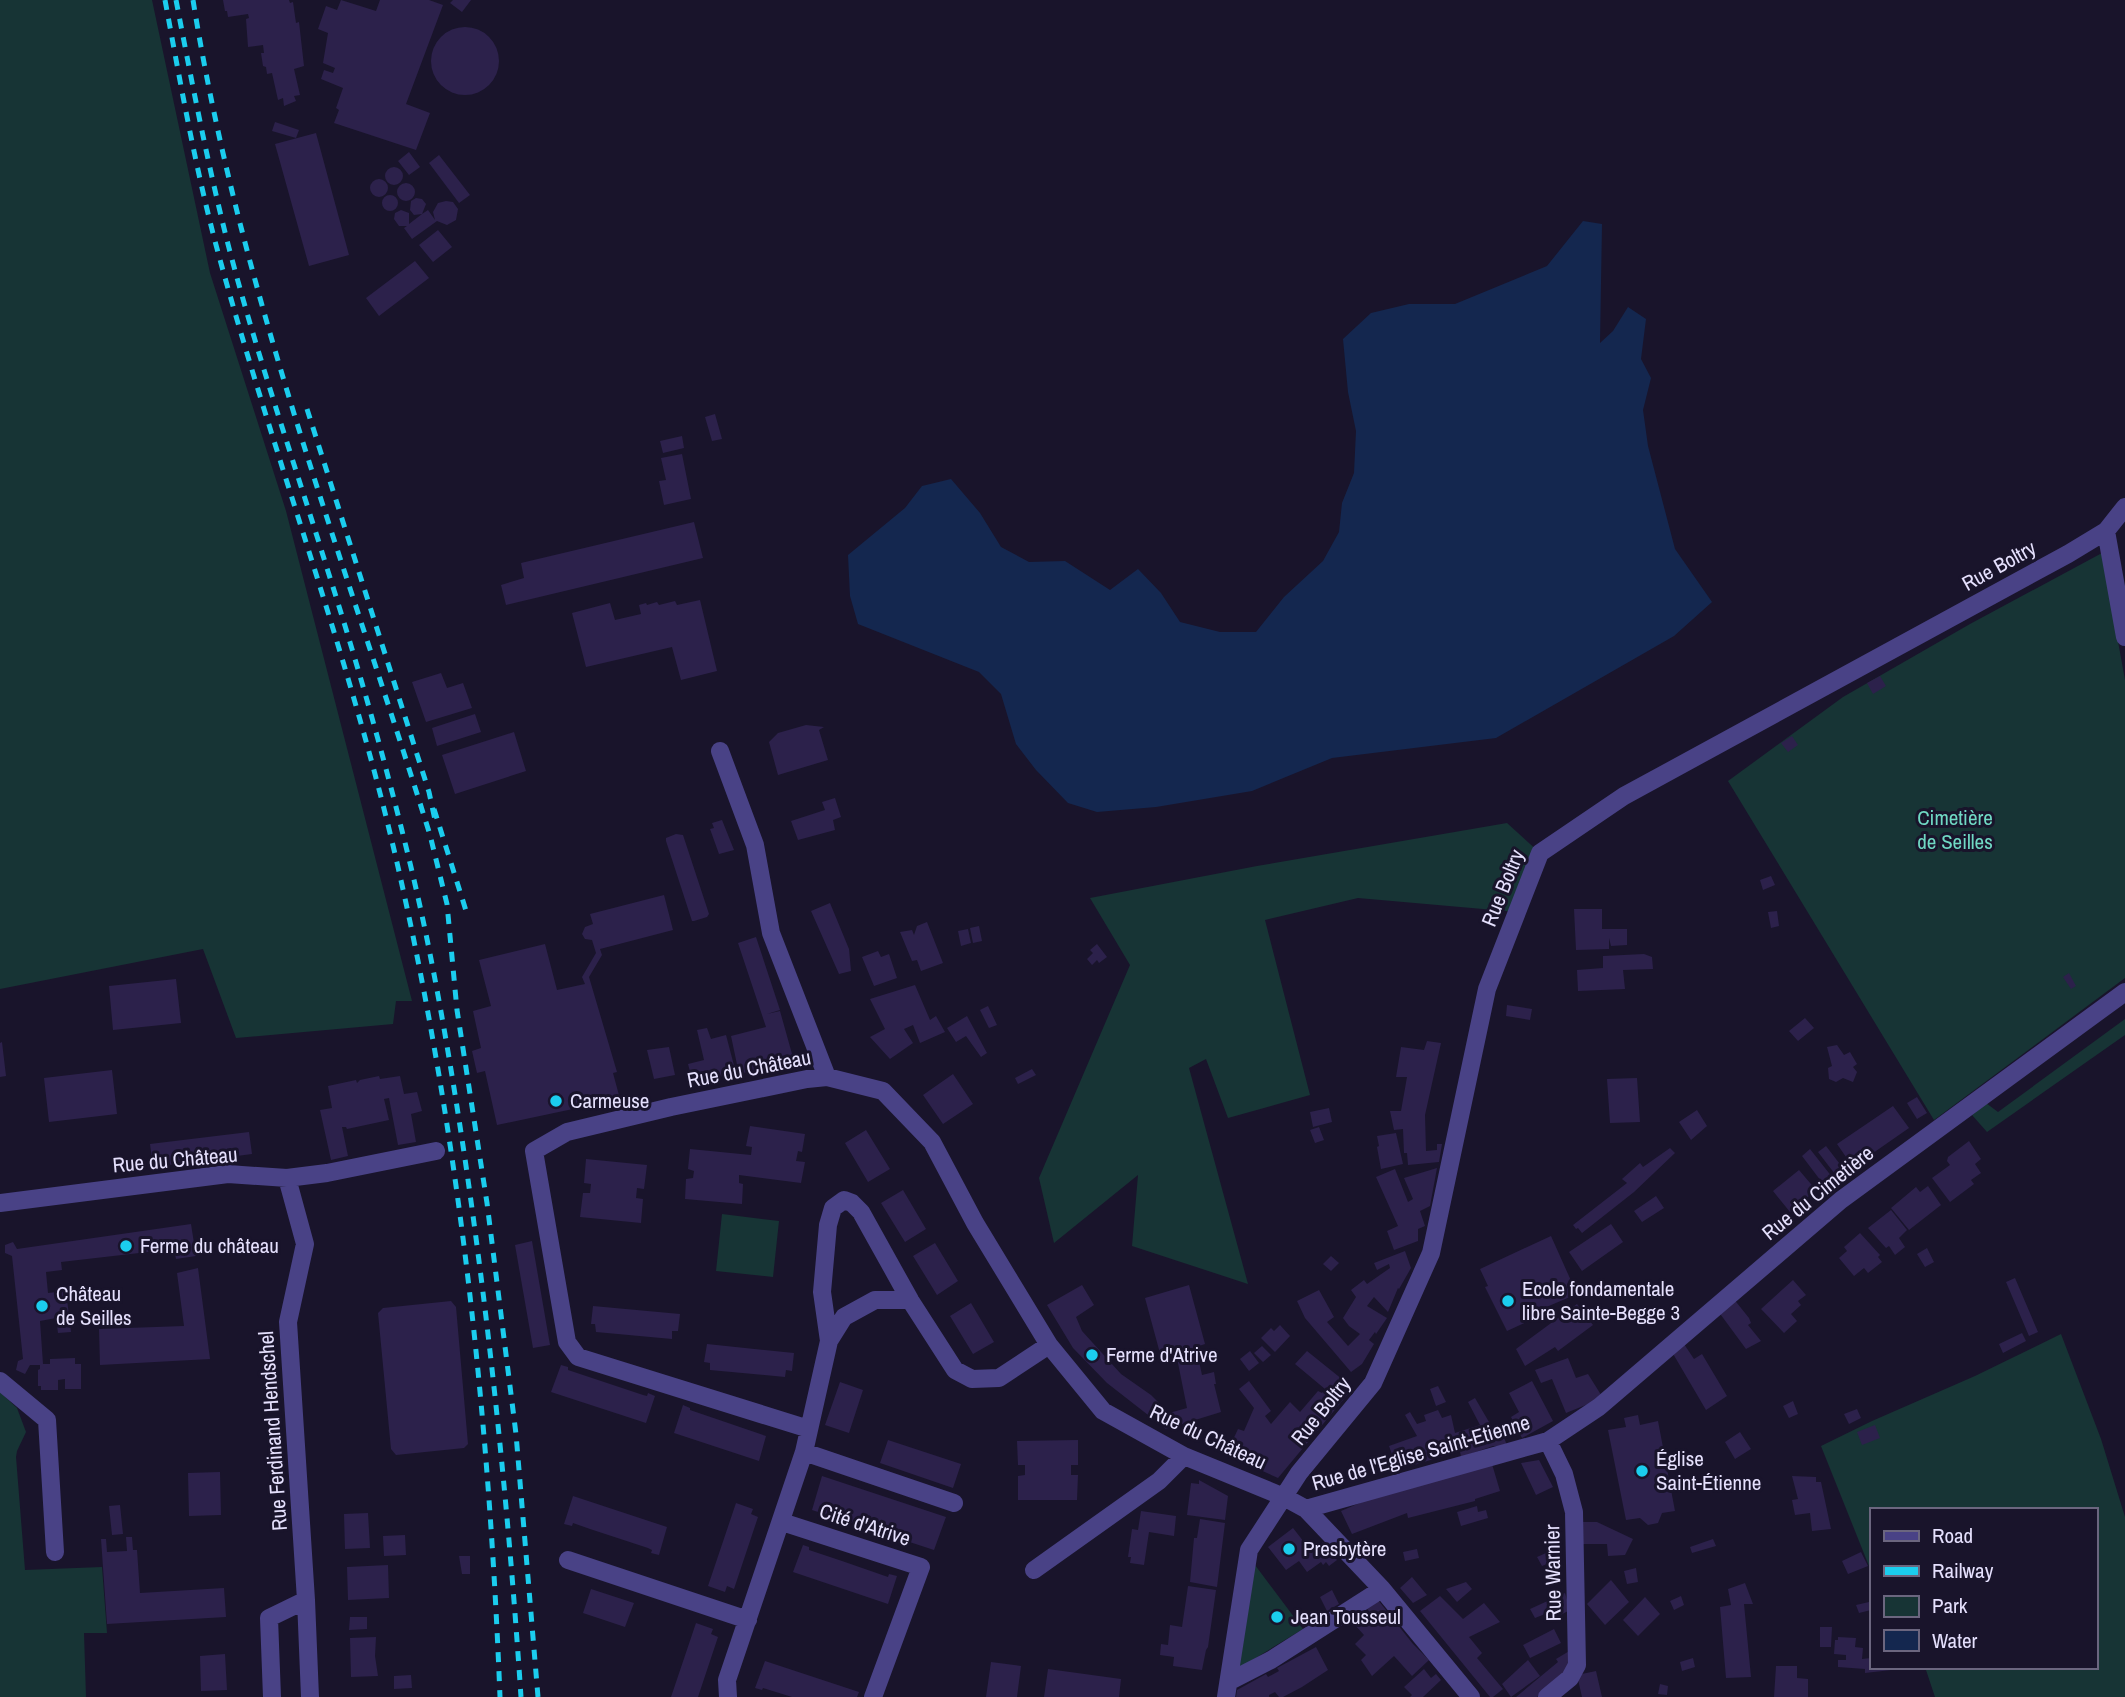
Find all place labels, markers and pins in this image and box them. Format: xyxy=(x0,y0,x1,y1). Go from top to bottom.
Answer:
place label: Carmeuse xyxy=(570,1086,649,1115)
marker: Carmeuse xyxy=(548,1093,564,1109)
place label: Ferme du château xyxy=(140,1231,279,1260)
marker: Ferme du château xyxy=(118,1238,134,1254)
place label: Ecole fondamentale libre Sainte-Begge 3 xyxy=(1522,1274,1680,1327)
place label: Château de Seilles xyxy=(56,1279,132,1332)
marker: Ecole fondamentale libre Sainte-Begge 3 xyxy=(1500,1293,1516,1309)
marker: Château de Seilles xyxy=(34,1298,50,1314)
place label: Ferme d'Atrive xyxy=(1106,1340,1218,1369)
marker: Ferme d'Atrive xyxy=(1084,1347,1100,1363)
place label: Église Saint-Étienne xyxy=(1656,1444,1761,1497)
marker: Église Saint-Étienne xyxy=(1634,1463,1650,1479)
place label: Presbytère xyxy=(1303,1534,1386,1563)
marker: Presbytère xyxy=(1281,1541,1297,1557)
place label: Jean Tousseul xyxy=(1291,1602,1401,1631)
marker: Jean Tousseul xyxy=(1269,1609,1285,1625)

